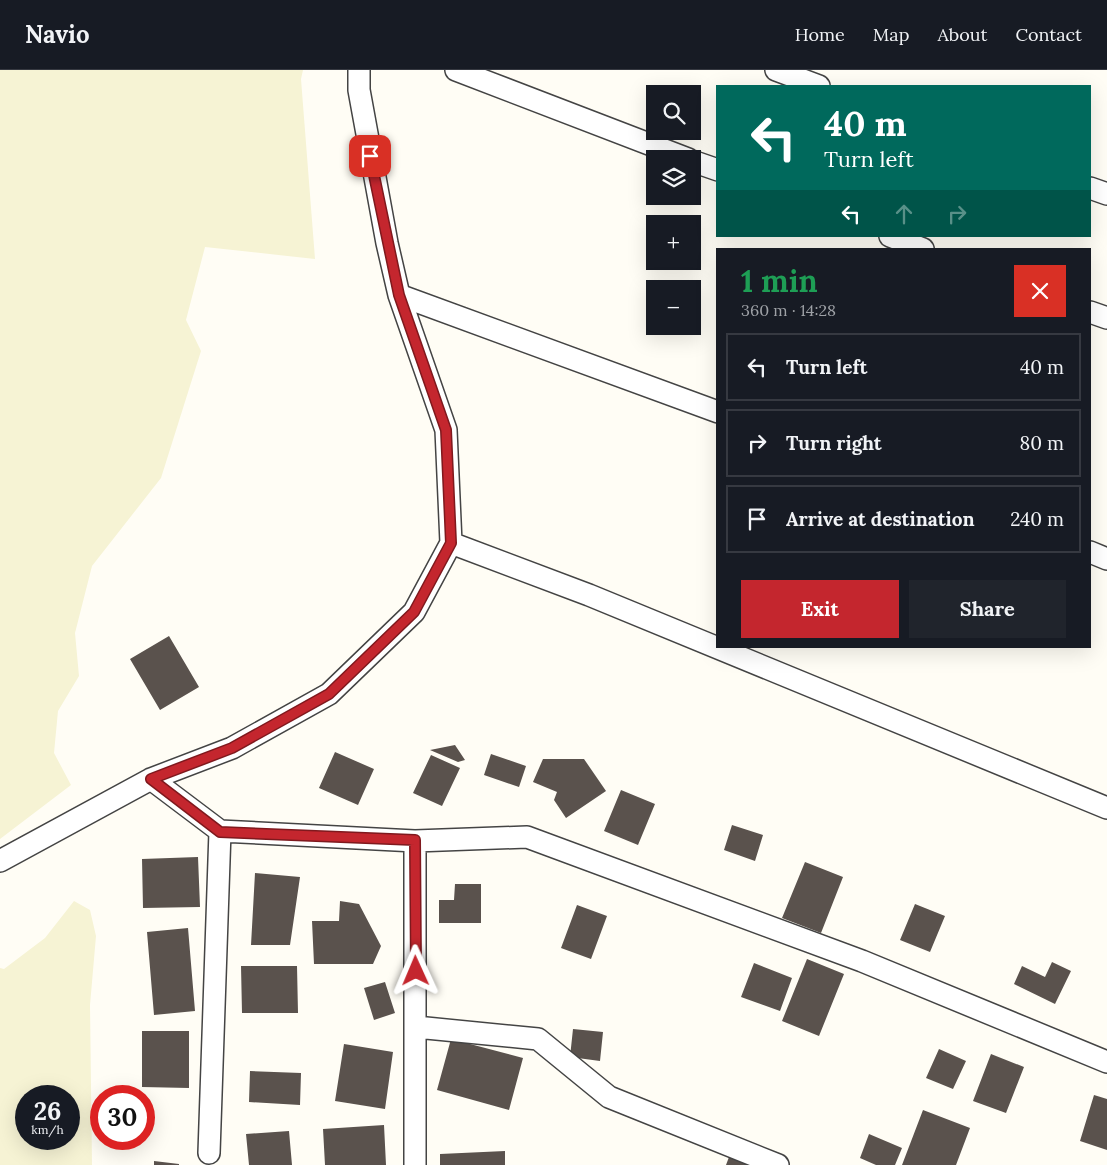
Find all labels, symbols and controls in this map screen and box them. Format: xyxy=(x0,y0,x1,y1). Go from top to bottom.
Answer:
text: Navio xyxy=(25,19,90,50)
text: Home xyxy=(795,23,845,46)
text: Map xyxy=(873,23,909,46)
text: About xyxy=(937,23,987,46)
text: Contact xyxy=(1015,23,1082,46)
map controls xyxy=(646,85,701,335)
button: search xyxy=(646,85,701,140)
text: 40 m xyxy=(824,101,907,146)
icon: left xyxy=(741,105,806,170)
pin xyxy=(349,135,391,177)
icon: arrive xyxy=(356,142,384,170)
text: Turn left xyxy=(824,145,914,173)
button: layers xyxy=(646,150,701,205)
icon: left xyxy=(837,200,865,228)
icon: ahead xyxy=(890,200,918,228)
icon: right xyxy=(943,200,971,228)
button: + xyxy=(646,215,701,270)
text: 1 min xyxy=(741,262,818,300)
button: close xyxy=(1014,265,1066,317)
button: − xyxy=(646,280,701,335)
text: 360 m · 14:28 xyxy=(741,300,836,320)
icon: left xyxy=(743,353,771,381)
text: Turn left xyxy=(786,355,867,379)
text: 40 m xyxy=(1020,355,1064,379)
icon: right xyxy=(743,429,771,457)
text: Turn right xyxy=(786,431,882,455)
text: 80 m xyxy=(1020,431,1064,455)
icon: arrive xyxy=(743,505,771,533)
text: Arrive at destination xyxy=(786,507,975,531)
text: 240 m xyxy=(1010,507,1064,531)
button: Exit xyxy=(741,580,899,638)
button: Share xyxy=(909,580,1066,638)
position arrow xyxy=(389,944,441,996)
speed limit sign: 30 xyxy=(90,1085,155,1150)
text: 26 xyxy=(34,1095,61,1127)
text: km/h xyxy=(31,1122,64,1137)

